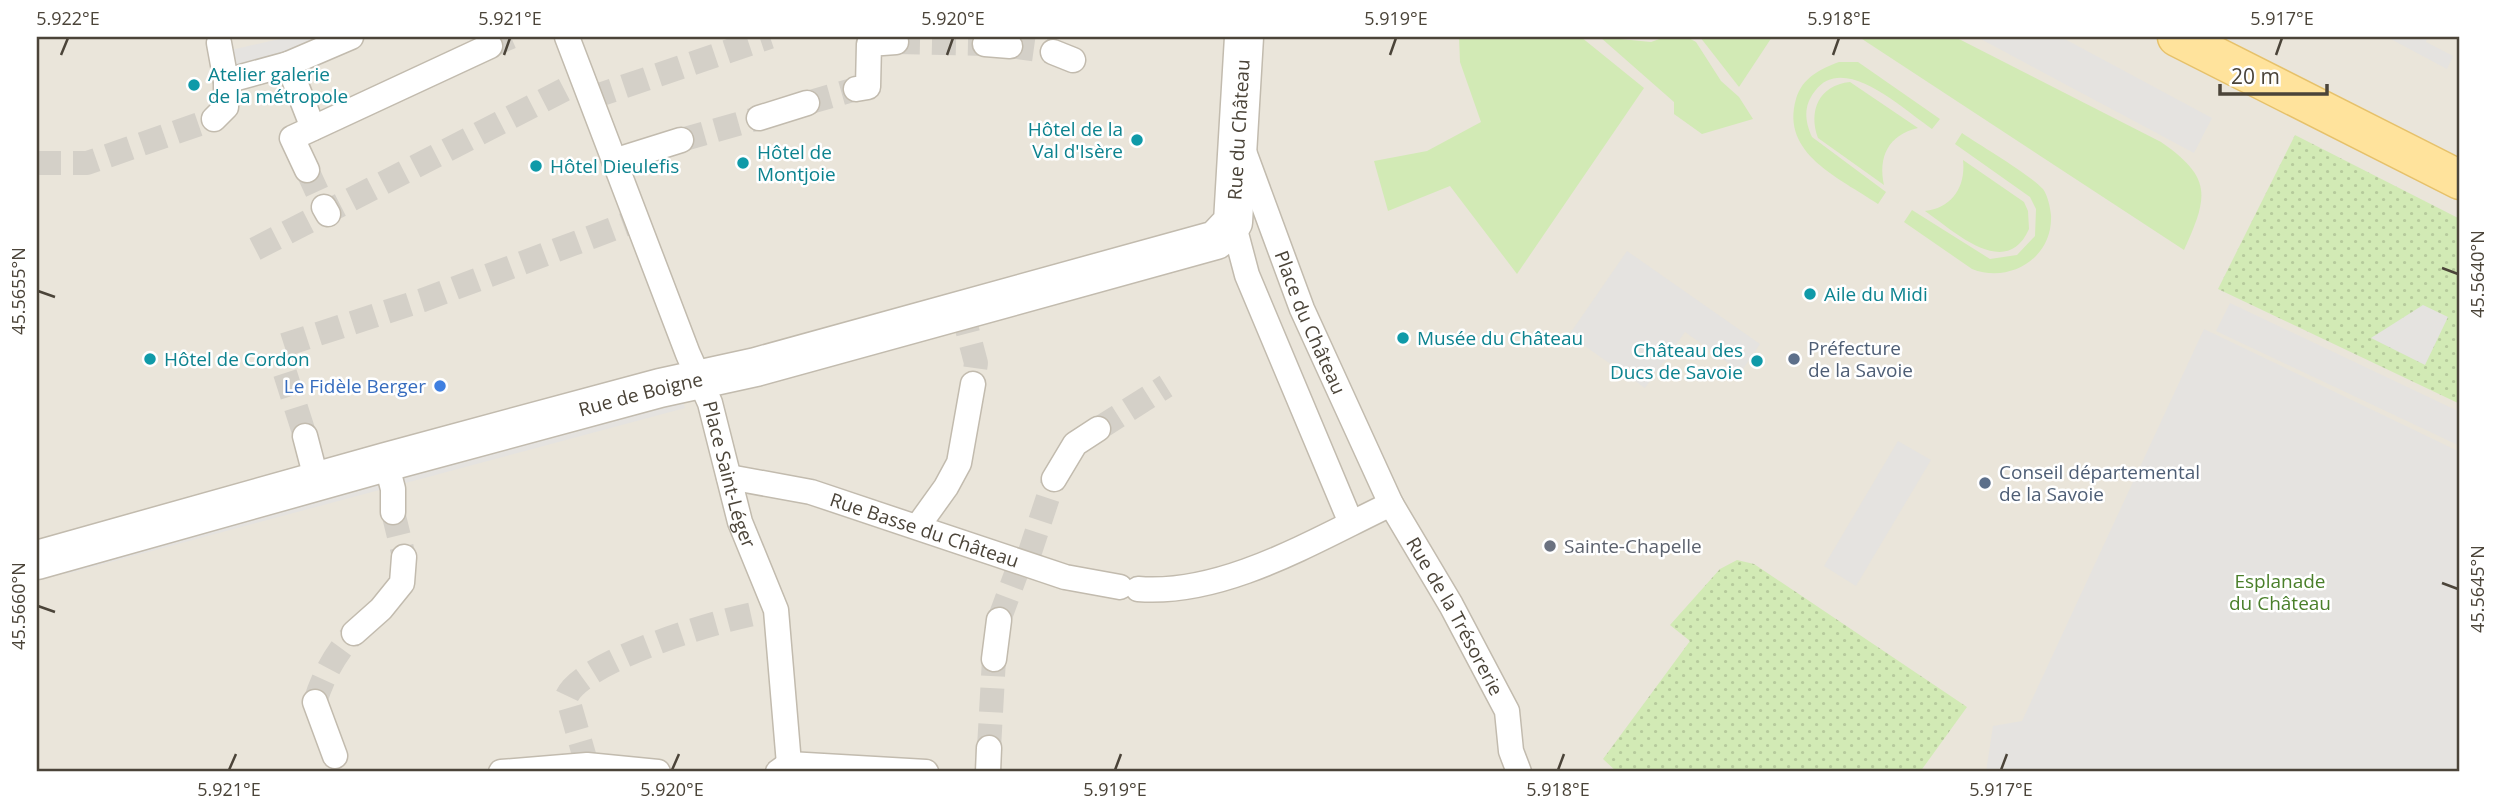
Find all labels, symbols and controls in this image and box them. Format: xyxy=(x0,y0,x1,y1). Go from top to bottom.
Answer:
text: 5.922°E xyxy=(36,6,100,30)
text: 5.921°E xyxy=(478,6,542,30)
text: 5.920°E xyxy=(921,6,985,30)
text: 5.919°E xyxy=(1364,6,1428,30)
text: 5.918°E xyxy=(1807,6,1871,30)
text: 5.917°E xyxy=(2250,6,2314,30)
scale bar xyxy=(2220,52,2327,96)
street label: Rue du Château xyxy=(1221,59,1256,201)
place label: Atelier galerie de la métropole xyxy=(208,61,348,109)
text: 20 m xyxy=(2231,62,2280,90)
marker: Atelier galerie de la métropole xyxy=(186,77,202,93)
place label: Hôtel de la Val d'Isère xyxy=(1028,116,1123,164)
marker: Hôtel de la Val d'Isère xyxy=(1129,132,1145,148)
place label: Hôtel de Montjoie xyxy=(757,139,836,187)
place label: Hôtel Dieulefis xyxy=(550,153,679,179)
marker: Hôtel de Montjoie xyxy=(735,155,751,171)
marker: Hôtel Dieulefis xyxy=(528,158,544,174)
text: 45.5640°N xyxy=(2465,230,2489,318)
text: 45.5655°N xyxy=(6,247,30,335)
street label: Place du Château xyxy=(1269,247,1352,398)
place label: Aile du Midi xyxy=(1824,281,1928,307)
marker: Aile du Midi xyxy=(1802,286,1818,302)
place label: Musée du Château xyxy=(1417,325,1583,351)
marker: Musée du Château xyxy=(1395,330,1411,346)
place label: Préfecture de la Savoie xyxy=(1808,335,1913,383)
place label: Château des Ducs de Savoie xyxy=(1610,337,1743,385)
place label: Hôtel de Cordon xyxy=(164,346,310,372)
marker: Hôtel de Cordon xyxy=(142,351,158,367)
marker: Préfecture de la Savoie xyxy=(1786,351,1802,367)
marker: Château des Ducs de Savoie xyxy=(1749,353,1765,369)
street label: Rue de Boigne xyxy=(575,366,705,422)
place label: Le Fidèle Berger xyxy=(284,373,426,399)
marker: Le Fidèle Berger xyxy=(432,378,448,394)
street label: Place Saint-Léger xyxy=(697,398,762,552)
place label: Conseil départemental de la Savoie xyxy=(1999,459,2200,507)
marker: Conseil départemental de la Savoie xyxy=(1977,475,1993,491)
street label: Rue Basse du Château xyxy=(827,486,1022,574)
street label: Rue de la Trésorerie xyxy=(1400,532,1509,700)
place label: Sainte-Chapelle xyxy=(1564,533,1702,559)
marker: Sainte-Chapelle xyxy=(1542,538,1558,554)
text: 45.5645°N xyxy=(2465,545,2489,633)
text: 45.5660°N xyxy=(6,562,30,650)
park label: Esplanade du Château xyxy=(2229,568,2331,616)
text: 5.921°E xyxy=(197,777,261,801)
text: 5.920°E xyxy=(640,777,704,801)
text: 5.919°E xyxy=(1083,777,1147,801)
text: 5.918°E xyxy=(1526,777,1590,801)
text: 5.917°E xyxy=(1969,777,2033,801)

